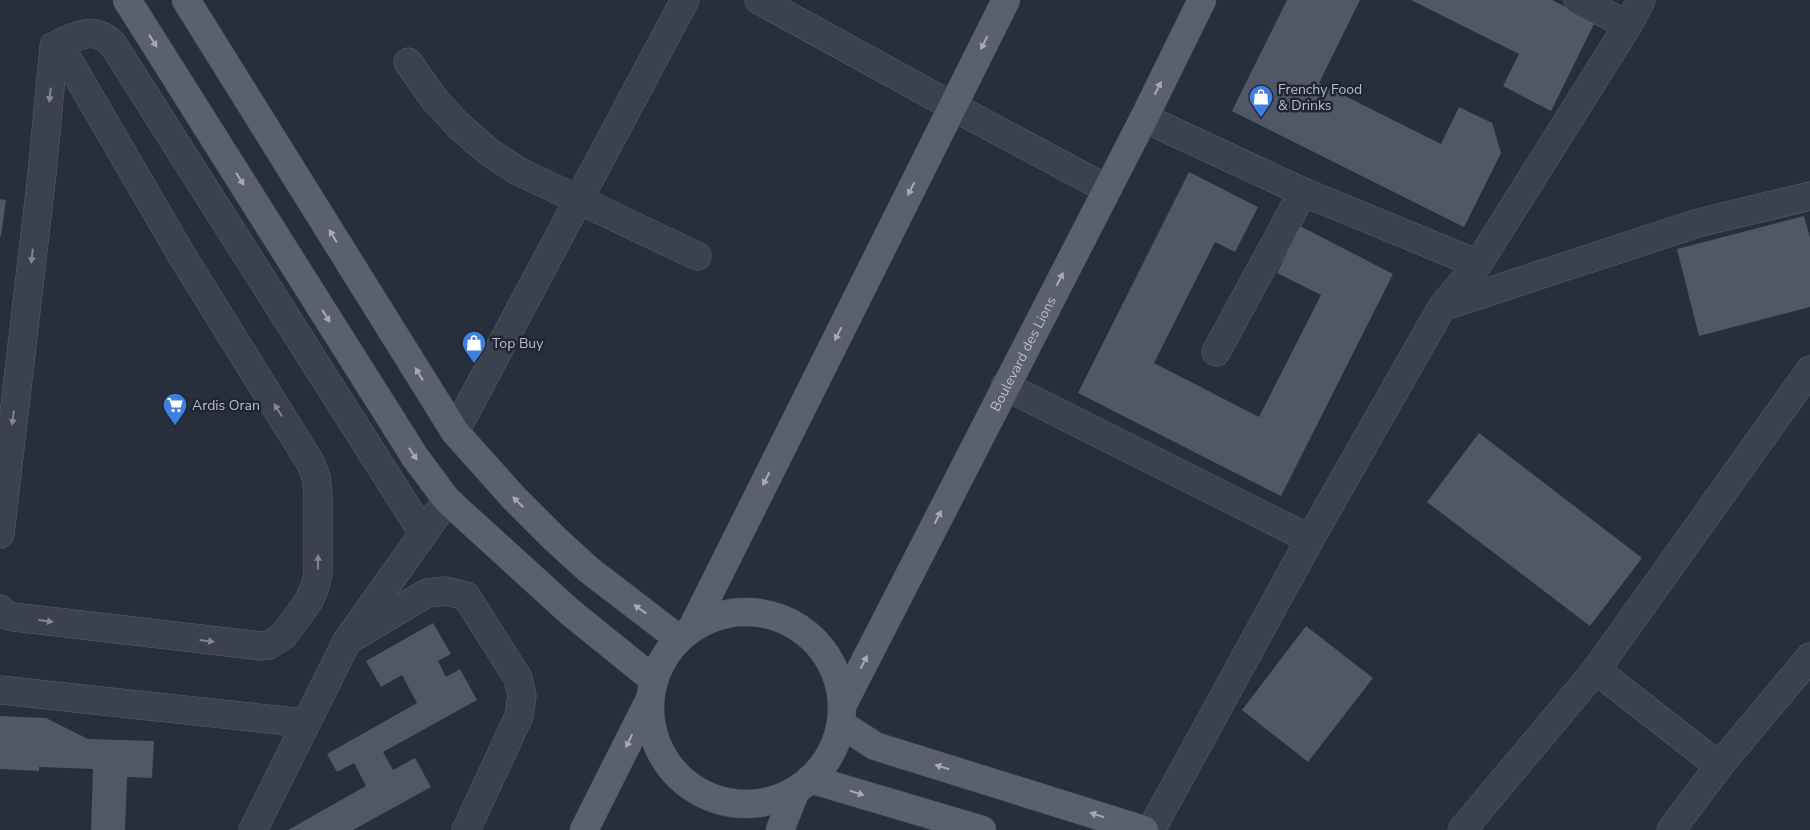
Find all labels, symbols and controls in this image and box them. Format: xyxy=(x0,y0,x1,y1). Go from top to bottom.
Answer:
one-way arrow xyxy=(148,35,158,48)
one-way arrow xyxy=(980,36,988,51)
place label: Frenchy Food & Drinks xyxy=(1278,80,1362,115)
one-way arrow xyxy=(1154,81,1162,95)
shop icon: Frenchy Food & Drinks xyxy=(1248,84,1274,118)
one-way arrow xyxy=(45,87,53,103)
one-way arrow xyxy=(235,172,244,185)
one-way arrow xyxy=(907,181,915,196)
one-way arrow xyxy=(328,230,337,243)
one-way arrow xyxy=(28,249,36,265)
one-way arrow xyxy=(1056,272,1064,287)
street label: Boulevard des Lions xyxy=(986,293,1061,415)
one-way arrow xyxy=(322,310,331,323)
one-way arrow xyxy=(834,327,842,341)
shop icon: Top Buy xyxy=(461,330,487,364)
place label: Top Buy xyxy=(492,334,544,353)
one-way arrow xyxy=(414,368,423,381)
supermarket icon: Ardis Oran xyxy=(162,392,188,426)
place label: Ardis Oran xyxy=(192,396,260,415)
one-way arrow xyxy=(273,404,282,417)
one-way arrow xyxy=(9,410,17,426)
one-way arrow xyxy=(408,447,418,460)
one-way arrow xyxy=(762,472,770,487)
one-way arrow xyxy=(512,496,524,508)
one-way arrow xyxy=(934,510,942,525)
one-way arrow xyxy=(314,554,322,570)
one-way arrow xyxy=(633,604,647,614)
one-way arrow xyxy=(38,617,54,625)
one-way arrow xyxy=(200,637,216,645)
one-way arrow xyxy=(860,655,868,669)
one-way arrow xyxy=(625,734,633,748)
one-way arrow xyxy=(935,762,950,770)
one-way arrow xyxy=(850,789,865,797)
one-way arrow xyxy=(1090,811,1105,819)

